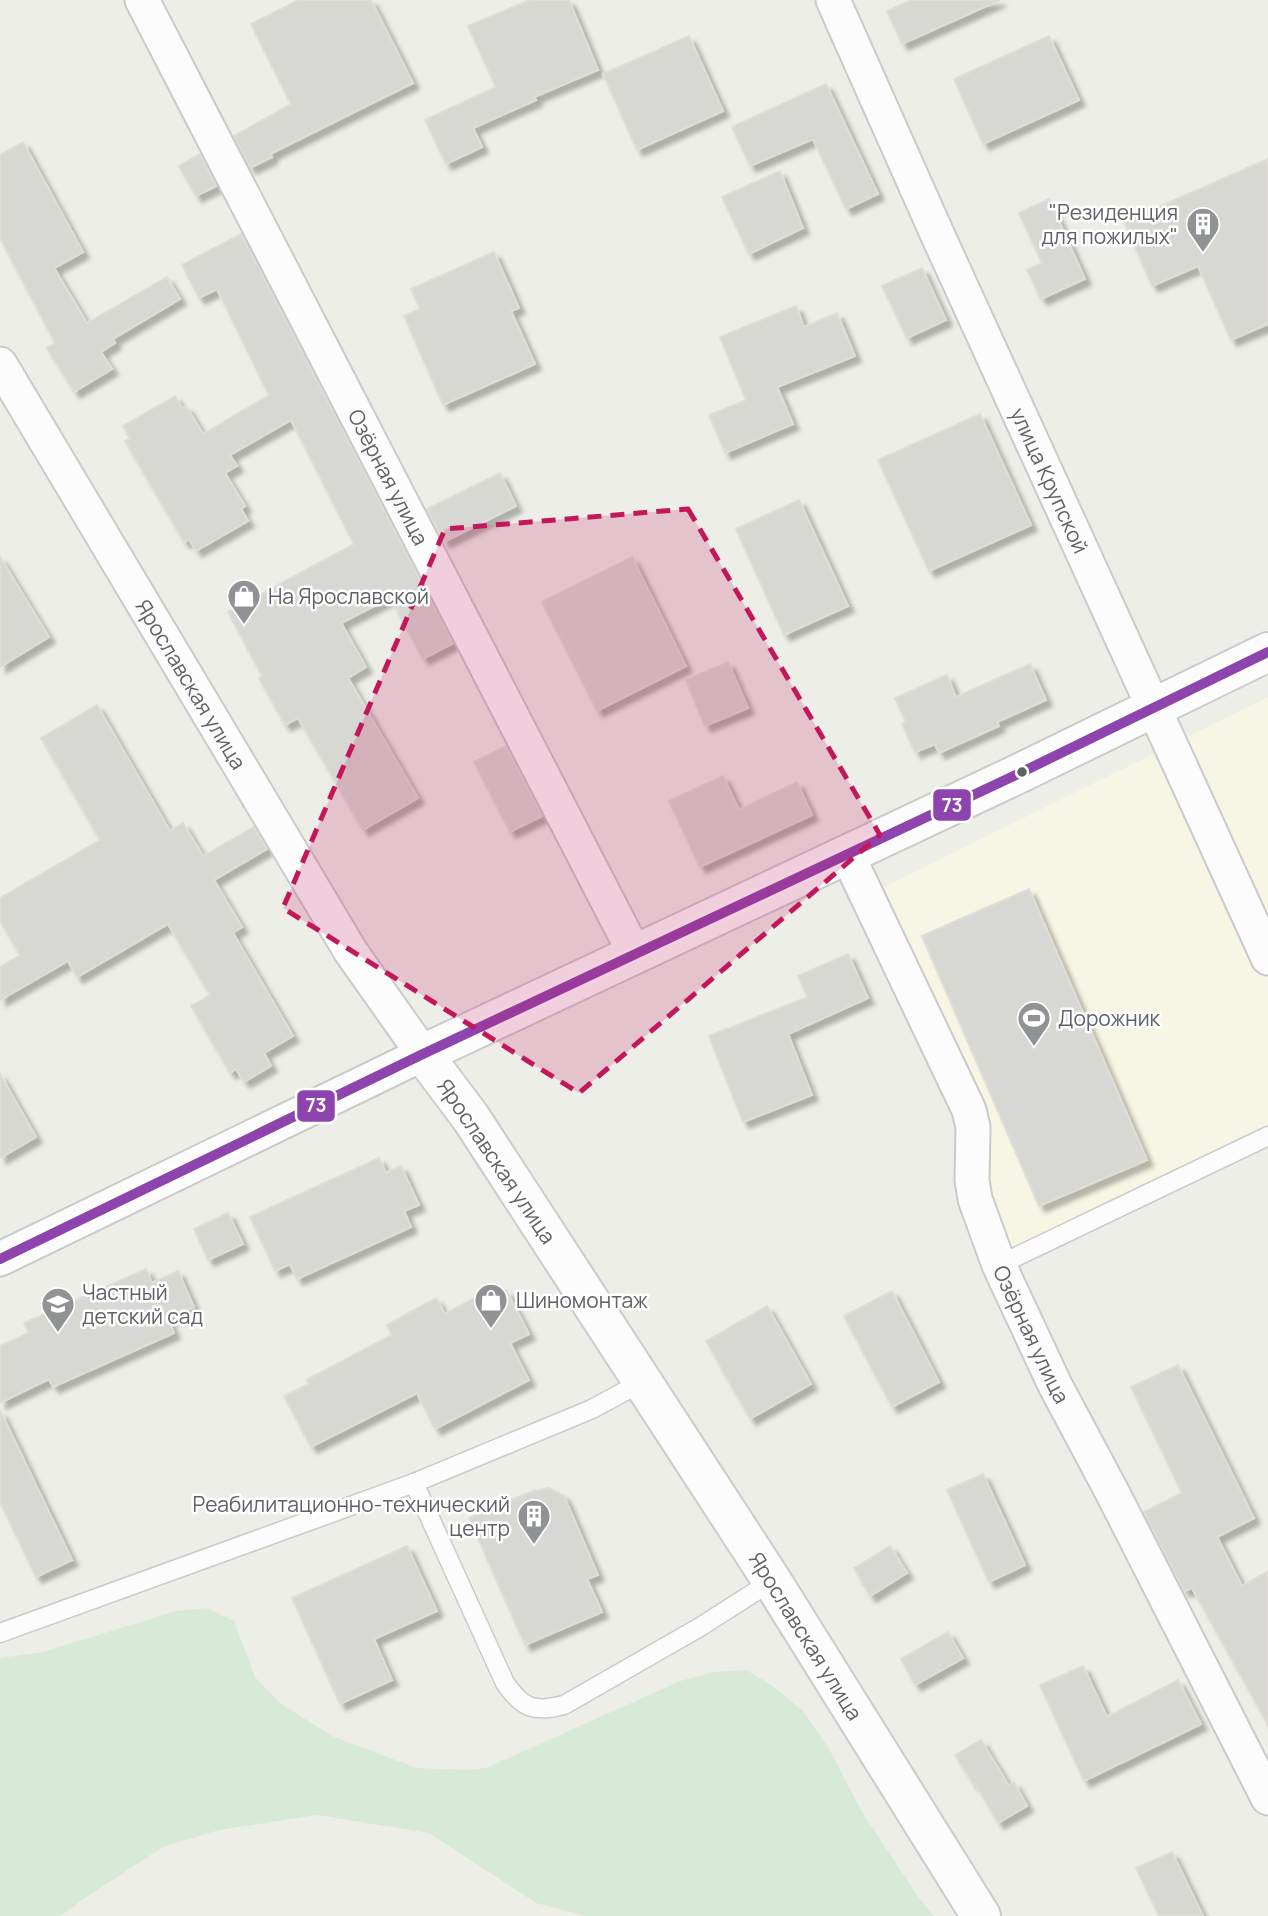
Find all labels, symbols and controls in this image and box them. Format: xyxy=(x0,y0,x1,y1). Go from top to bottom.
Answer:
place label: "Резиденция для пожилых" xyxy=(1041,198,1178,250)
building icon: "Резиденция для пожилых" xyxy=(1184,205,1222,254)
street label: улица Крупской xyxy=(1004,403,1095,558)
street label: Озёрная улица xyxy=(342,404,435,550)
shop icon: На Ярославской xyxy=(225,577,263,626)
place label: На Ярославской xyxy=(268,582,429,610)
street label: Ярославская улица xyxy=(130,594,253,774)
unlabelled marker xyxy=(1015,765,1029,779)
line badge: 73 xyxy=(932,788,972,822)
text: 73 xyxy=(941,792,963,818)
sports icon: Дорожник xyxy=(1015,999,1053,1048)
place label: Дорожник xyxy=(1058,1004,1161,1032)
street label: Ярославская улица xyxy=(431,1073,563,1249)
line badge: 73 xyxy=(296,1089,336,1123)
text: 73 xyxy=(305,1092,327,1118)
street label: Озёрная улица xyxy=(987,1261,1076,1408)
place label: Частный детский сад xyxy=(82,1278,203,1330)
shop icon: Шиномонтаж xyxy=(472,1281,510,1330)
school or university icon: Частный детский сад xyxy=(39,1285,77,1334)
place label: Шиномонтаж xyxy=(516,1286,648,1314)
place label: Реабилитационно-технический центр xyxy=(193,1490,510,1542)
building icon: Реабилитационно-технический центр xyxy=(515,1497,553,1546)
street label: Ярославская улица xyxy=(743,1547,869,1725)

